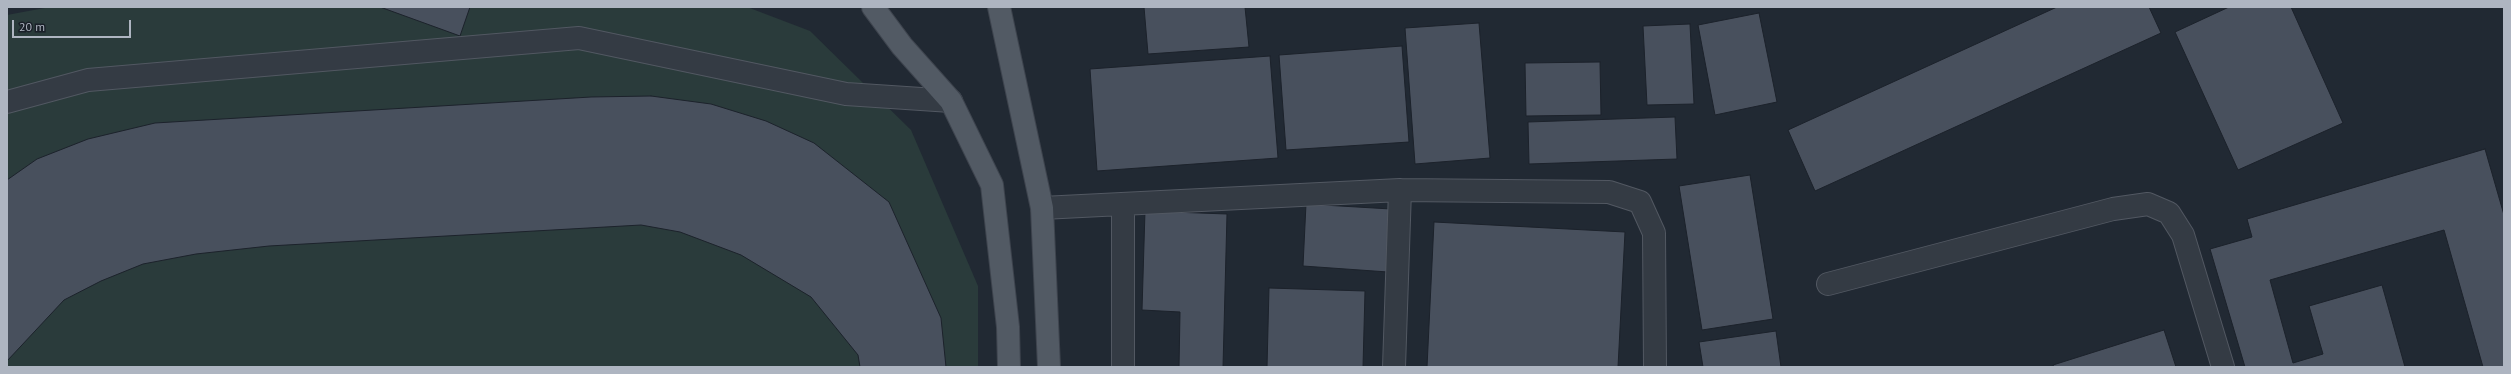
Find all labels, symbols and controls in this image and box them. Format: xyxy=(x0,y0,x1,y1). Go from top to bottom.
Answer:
scale bar xyxy=(14,12,133,38)
text: 20 m xyxy=(19,19,45,34)

